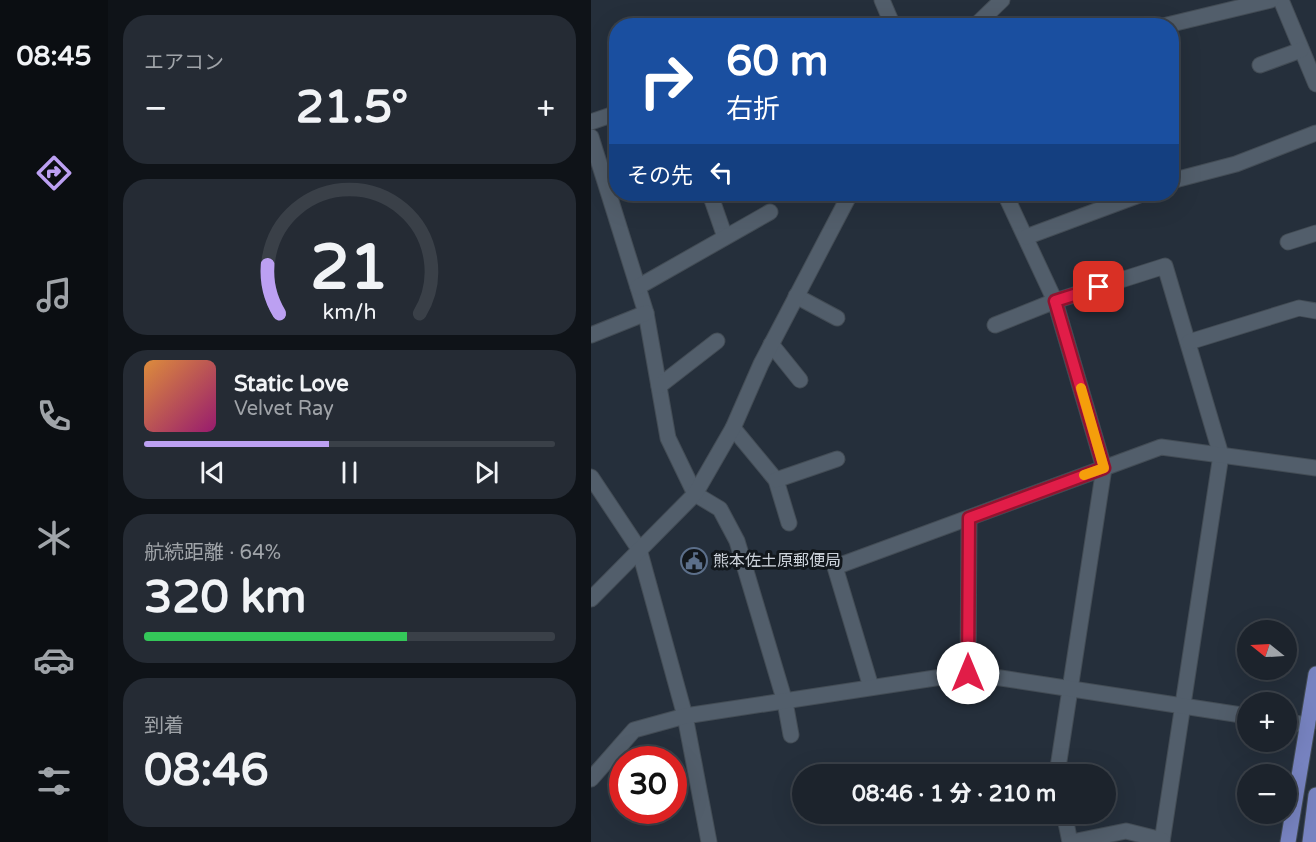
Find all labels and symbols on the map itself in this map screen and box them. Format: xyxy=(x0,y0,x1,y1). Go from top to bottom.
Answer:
pin xyxy=(1073,261,1124,312)
public building icon: 熊本佐土原郵便局 xyxy=(679,546,709,576)
place label: 熊本佐土原郵便局 xyxy=(713,551,841,571)
north arrow xyxy=(1237,620,1297,680)
position arrow xyxy=(936,641,1000,705)
speed limit sign: 30 xyxy=(609,746,687,824)

